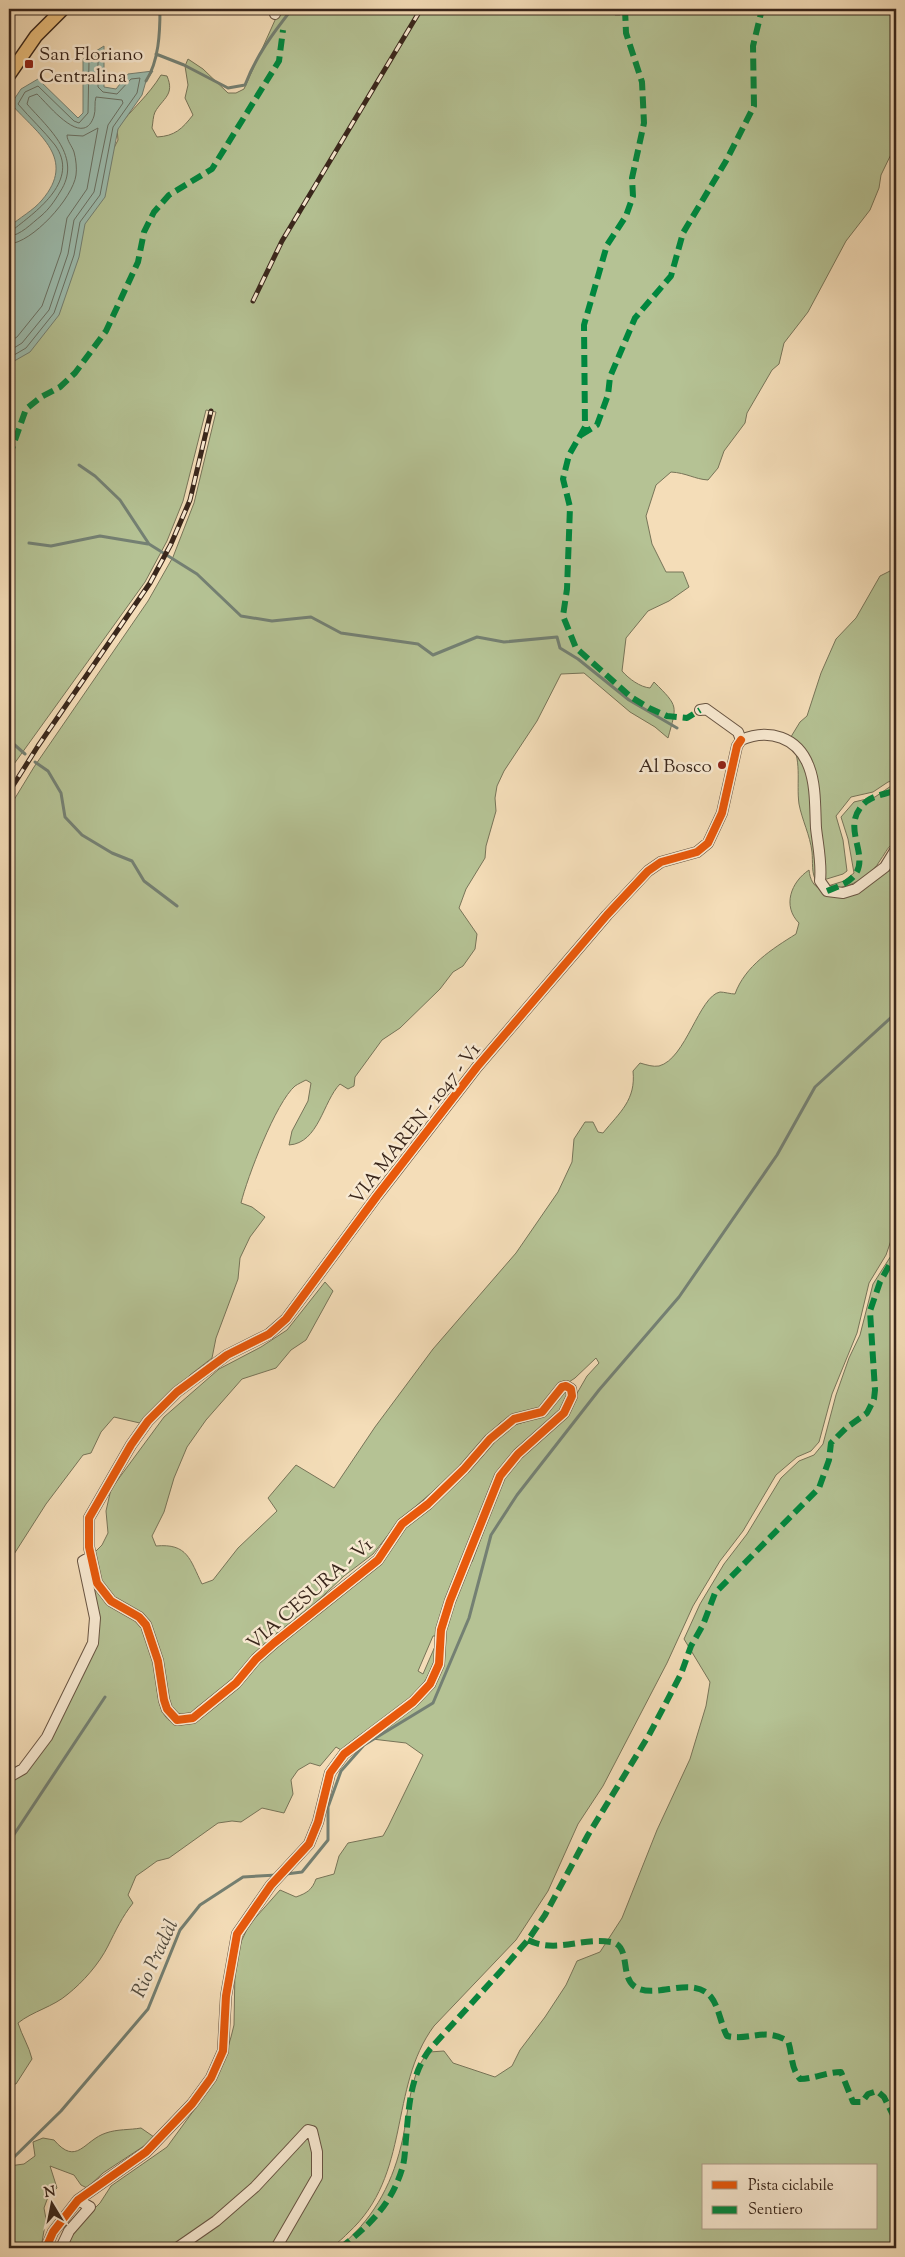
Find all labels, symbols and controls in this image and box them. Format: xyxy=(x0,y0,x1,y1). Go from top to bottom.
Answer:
place label: San Floriano Centralina xyxy=(39,42,143,91)
marker: San Floriano Centralina xyxy=(23,58,35,70)
place label: Al Bosco xyxy=(638,754,712,781)
marker: Al Bosco xyxy=(716,759,728,771)
street label: VIA MAREN - 1047 - V1 xyxy=(344,1038,488,1211)
street label: VIA CESURA - V1 xyxy=(242,1532,380,1657)
water label: Rio Pradàl xyxy=(126,1915,187,2003)
legend xyxy=(702,2164,878,2230)
text: Pista ciclabile xyxy=(748,2176,834,2197)
north arrow xyxy=(28,2180,78,2230)
text: N xyxy=(43,2182,57,2204)
text: Sentiero xyxy=(748,2200,803,2221)

